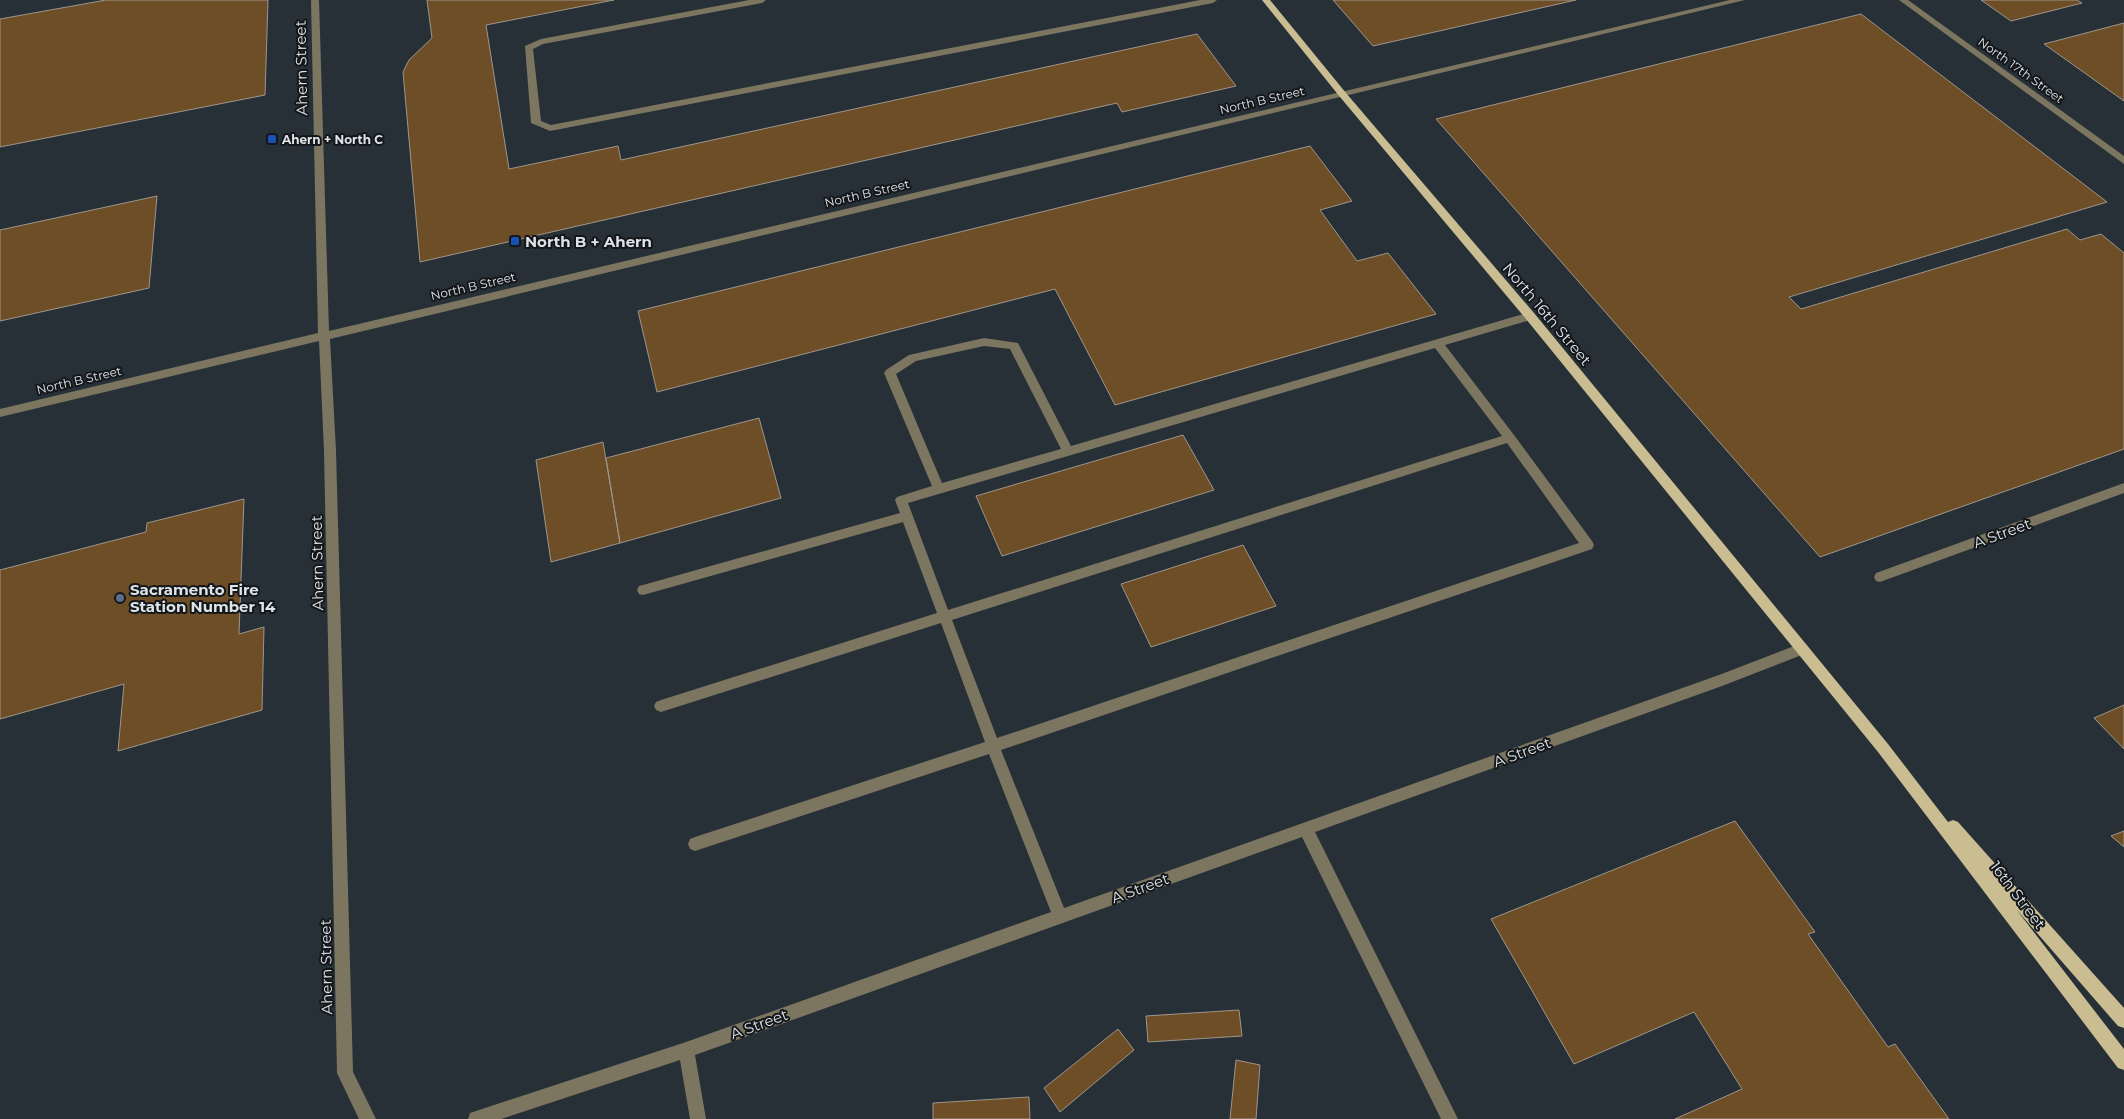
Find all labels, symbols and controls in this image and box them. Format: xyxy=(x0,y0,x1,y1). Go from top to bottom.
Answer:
street label: Ahern Street xyxy=(291,20,311,116)
street label: North 17th Street xyxy=(1975,34,2067,106)
street label: North B Street xyxy=(1218,83,1306,117)
place label: Ahern + North C xyxy=(281,132,383,147)
marker: Ahern + North C xyxy=(266,133,278,145)
street label: North B Street xyxy=(823,176,911,210)
place label: North B + Ahern xyxy=(525,232,652,251)
marker: North B + Ahern xyxy=(509,235,521,247)
street label: North 16th Street xyxy=(1499,259,1595,369)
street label: North B Street xyxy=(429,269,517,303)
street label: North B Street xyxy=(35,363,123,397)
street label: A Street xyxy=(1971,514,2033,552)
street label: Ahern Street xyxy=(307,515,327,611)
place label: Sacramento Fire Station Number 14 xyxy=(130,580,276,616)
marker: Sacramento Fire Station Number 14 xyxy=(114,592,126,604)
street label: A Street xyxy=(1491,733,1553,771)
street label: 16th Street xyxy=(1986,857,2050,933)
street label: A Street xyxy=(1109,869,1171,907)
street label: Ahern Street xyxy=(316,919,336,1015)
street label: A Street xyxy=(728,1005,790,1043)

